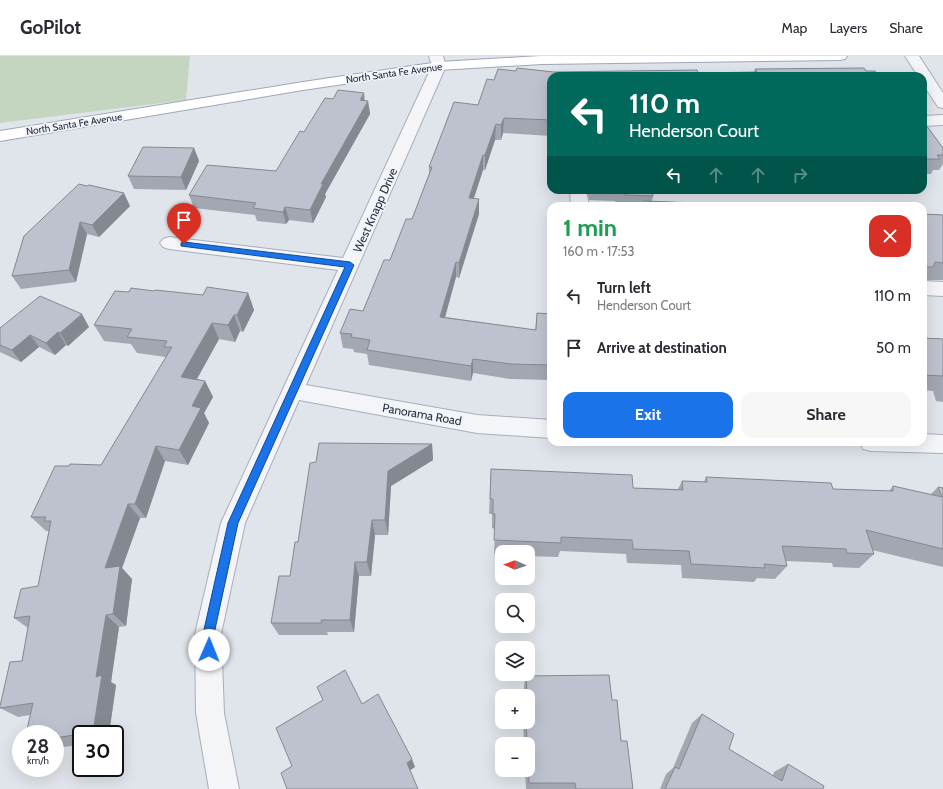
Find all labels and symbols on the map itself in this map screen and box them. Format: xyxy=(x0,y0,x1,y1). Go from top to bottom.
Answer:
street label: North Santa Fe Avenue xyxy=(345,60,443,86)
street label: North Santa Fe Avenue xyxy=(25,110,123,138)
street label: West Knapp Drive xyxy=(350,165,400,255)
pin xyxy=(167,203,201,244)
street label: Panorama Road xyxy=(381,400,463,428)
north arrow xyxy=(495,545,535,585)
position arrow xyxy=(188,629,230,671)
speed limit sign: 30 xyxy=(72,725,124,777)

